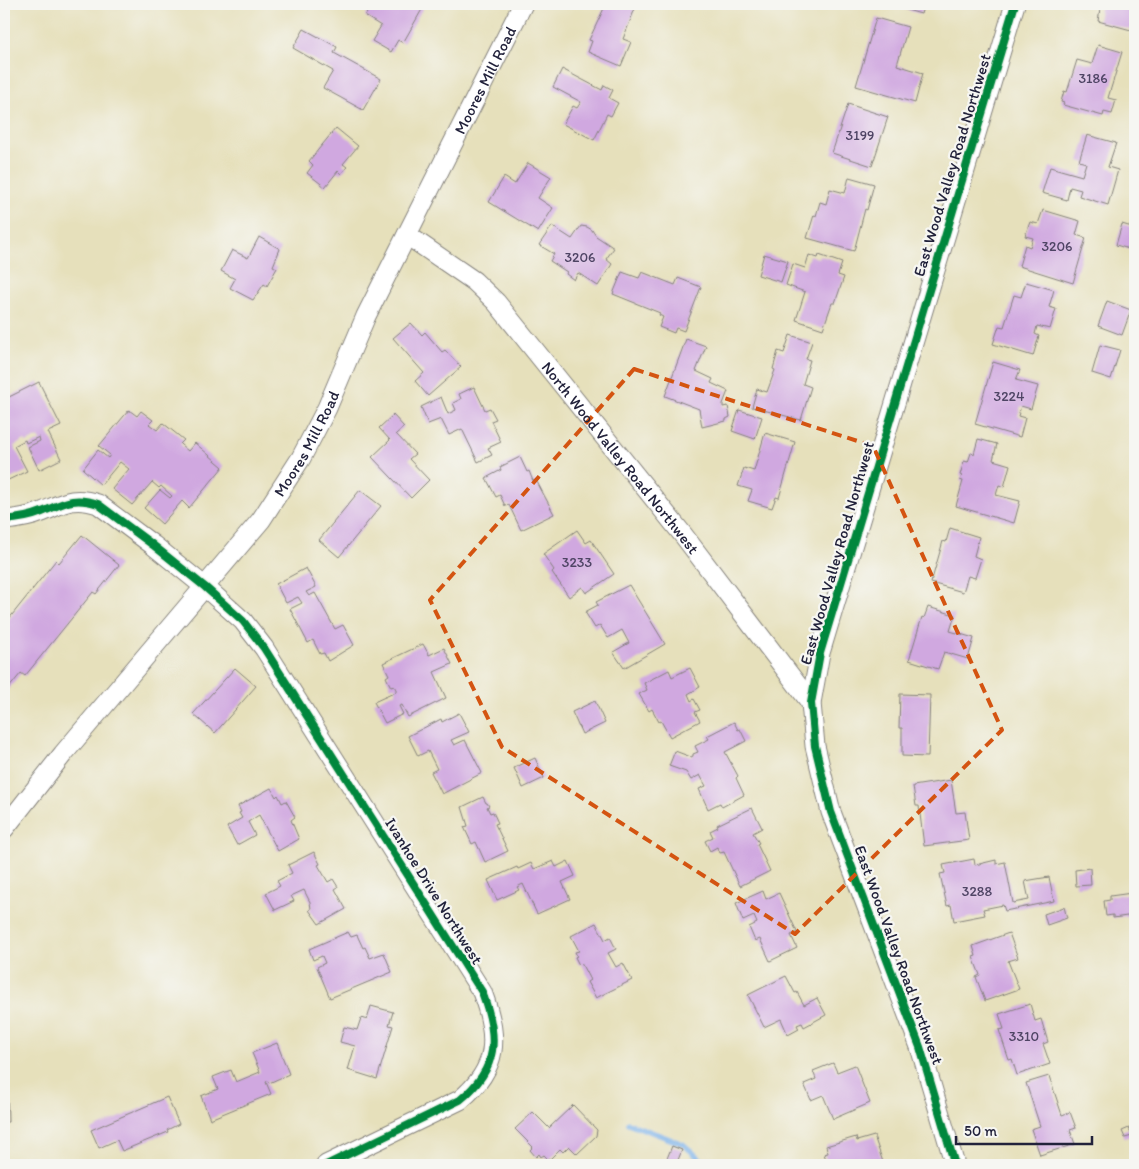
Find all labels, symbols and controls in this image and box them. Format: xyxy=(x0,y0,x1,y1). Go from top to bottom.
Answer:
street label: Moores Mill Road xyxy=(450,23,520,137)
street label: East Wood Valley Road Northwest xyxy=(909,51,995,279)
house number: 3186 xyxy=(1078,70,1108,87)
house number: 3199 xyxy=(846,127,874,144)
house number: 3206 xyxy=(1041,238,1073,255)
house number: 3206 xyxy=(564,249,596,266)
street label: North Wood Valley Road Northwest xyxy=(538,357,703,557)
street label: Moores Mill Road xyxy=(269,387,343,500)
house number: 3224 xyxy=(994,388,1025,405)
street label: East Wood Valley Road Northwest xyxy=(796,439,878,667)
house number: 3233 xyxy=(562,554,592,571)
street label: Ivanhoe Drive Northwest xyxy=(381,814,487,968)
street label: East Wood Valley Road Northwest xyxy=(850,843,948,1067)
house number: 3288 xyxy=(962,883,992,900)
house number: 3310 xyxy=(1009,1028,1039,1045)
scale bar xyxy=(956,1114,1093,1146)
text: 50 m xyxy=(964,1122,997,1140)

